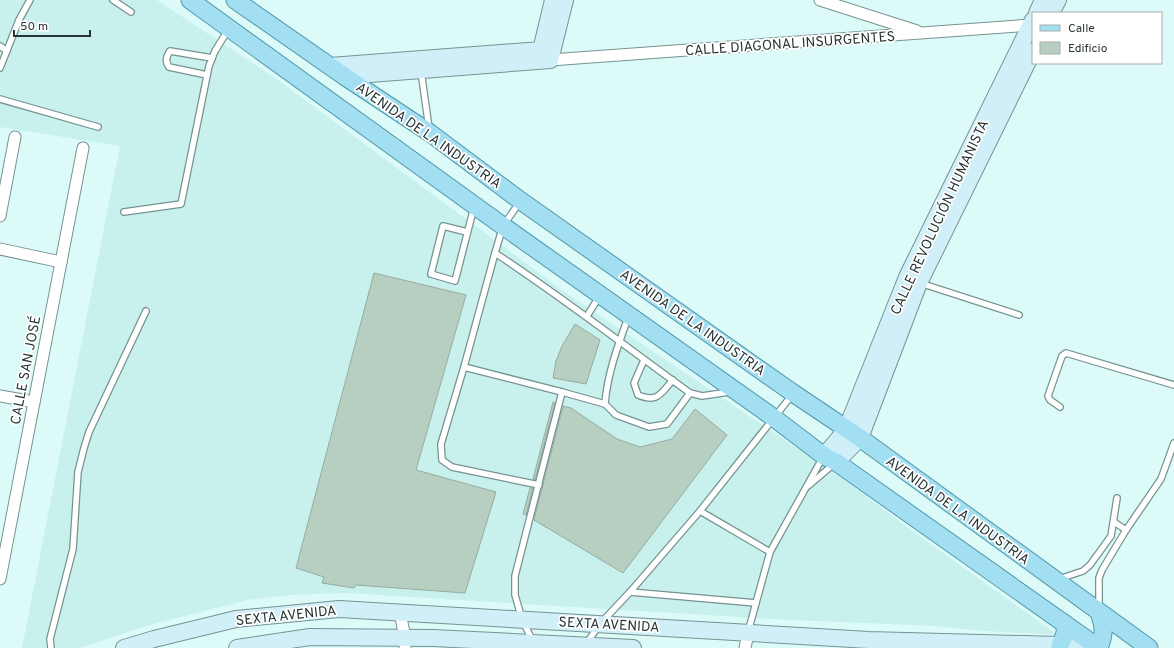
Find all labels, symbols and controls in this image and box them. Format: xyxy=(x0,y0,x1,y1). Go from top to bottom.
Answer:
scale bar xyxy=(14,12,90,38)
legend xyxy=(1032,12,1162,64)
text: 50 m xyxy=(20,19,48,35)
text: Calle xyxy=(1068,21,1095,37)
street label: CALLE DIAGONAL INSURGENTES xyxy=(685,29,896,60)
text: Edificio xyxy=(1068,41,1108,57)
street label: AVENIDA DE LA INDUSTRIA xyxy=(352,80,504,193)
street label: CALLE REVOLUCIÓN HUMANISTA xyxy=(887,117,993,318)
street label: AVENIDA DE LA INDUSTRIA xyxy=(616,267,768,380)
street label: CALLE SAN JOSÉ xyxy=(7,314,45,426)
street label: AVENIDA DE LA INDUSTRIA xyxy=(882,453,1032,569)
street label: SEXTA AVENIDA xyxy=(235,603,337,630)
street label: SEXTA AVENIDA xyxy=(558,614,660,637)

